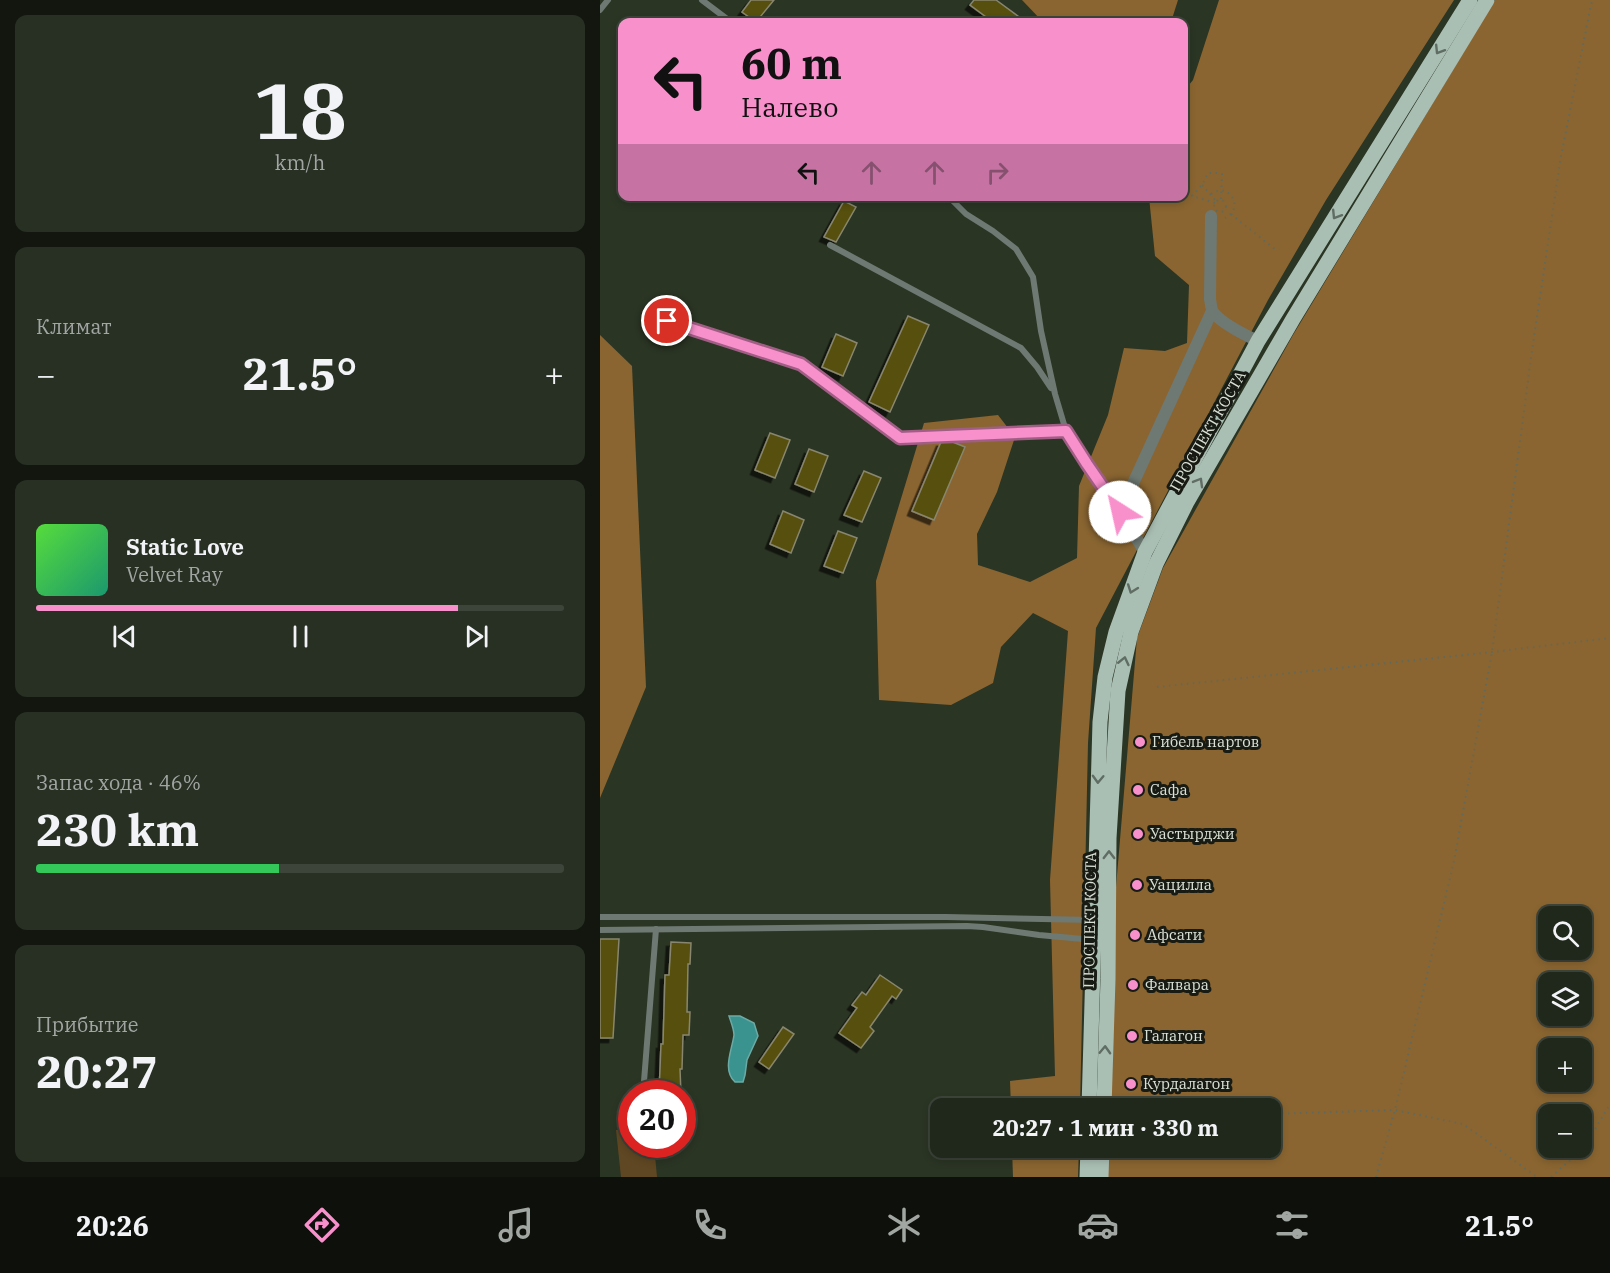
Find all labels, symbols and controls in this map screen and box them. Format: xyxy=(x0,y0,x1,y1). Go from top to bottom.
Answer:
text: 60 m xyxy=(741,36,842,91)
icon: left xyxy=(642,42,720,120)
one-way arrow xyxy=(1434,44,1446,54)
text: 18 xyxy=(253,59,347,160)
text: Налево xyxy=(741,89,838,124)
text: km/h xyxy=(275,149,325,176)
icon: left xyxy=(792,156,825,189)
icon: ahead xyxy=(855,156,888,189)
icon: ahead xyxy=(918,156,951,189)
icon: right xyxy=(981,156,1014,189)
one-way arrow xyxy=(1332,208,1343,219)
pin xyxy=(641,295,692,346)
icon: arrive xyxy=(650,304,683,337)
text: Климат xyxy=(36,313,112,340)
text: 21.5° xyxy=(243,344,357,402)
text: − xyxy=(36,353,56,396)
text: + xyxy=(544,353,564,396)
street label: ПРОСПЕКТ КОСТА xyxy=(1165,366,1250,495)
one-way arrow xyxy=(1192,478,1203,488)
position arrow xyxy=(1088,480,1152,544)
text: Static Love xyxy=(126,532,244,561)
text: Velvet Ray xyxy=(126,561,223,588)
one-way arrow xyxy=(1127,583,1140,594)
icon: previous xyxy=(108,620,141,653)
icon: pause xyxy=(284,620,317,653)
icon: next xyxy=(460,620,493,653)
one-way arrow xyxy=(1117,656,1130,666)
place label: Гибель нартов xyxy=(1152,732,1259,751)
marker: Гибель нартов xyxy=(1133,735,1147,749)
text: Запас хода · 46% xyxy=(36,769,201,796)
one-way arrow xyxy=(1092,775,1105,784)
place label: Сафа xyxy=(1150,780,1188,799)
marker: Сафа xyxy=(1131,783,1145,797)
text: 230 km xyxy=(36,800,199,858)
place label: Уастырджи xyxy=(1150,824,1235,843)
marker: Уастырджи xyxy=(1131,827,1145,841)
street label: ПРОСПЕКТ КОСТА xyxy=(1079,851,1100,988)
one-way arrow xyxy=(1103,851,1115,860)
place label: Уацилла xyxy=(1149,875,1212,894)
marker: Уацилла xyxy=(1130,878,1144,892)
map controls xyxy=(1538,906,1592,1158)
button: search xyxy=(1538,906,1592,960)
place label: Афсати xyxy=(1147,925,1202,944)
marker: Афсати xyxy=(1128,928,1142,942)
button: layers xyxy=(1538,972,1592,1026)
place label: Фалвара xyxy=(1145,975,1209,994)
marker: Фалвара xyxy=(1126,978,1140,992)
text: Прибытие xyxy=(36,1011,139,1038)
place label: Галагон xyxy=(1144,1026,1203,1045)
marker: Галагон xyxy=(1125,1029,1139,1043)
button: + xyxy=(1538,1038,1592,1092)
text: 20:27 xyxy=(36,1042,158,1100)
one-way arrow xyxy=(1099,1046,1112,1055)
place label: Курдалагон xyxy=(1143,1074,1230,1093)
marker: Курдалагон xyxy=(1124,1077,1138,1091)
speed limit sign: 20 xyxy=(618,1080,696,1158)
button: − xyxy=(1538,1104,1592,1158)
text: 20:27 · 1 мин · 330 m xyxy=(992,1113,1219,1142)
icon: directions xyxy=(301,1204,343,1246)
icon: music xyxy=(495,1204,537,1246)
icon: phone xyxy=(689,1204,731,1246)
icon: climate xyxy=(883,1204,925,1246)
icon: car xyxy=(1077,1204,1119,1246)
icon: filters xyxy=(1271,1204,1313,1246)
text: 20:26 xyxy=(76,1208,149,1243)
text: 21.5° xyxy=(1465,1208,1534,1243)

